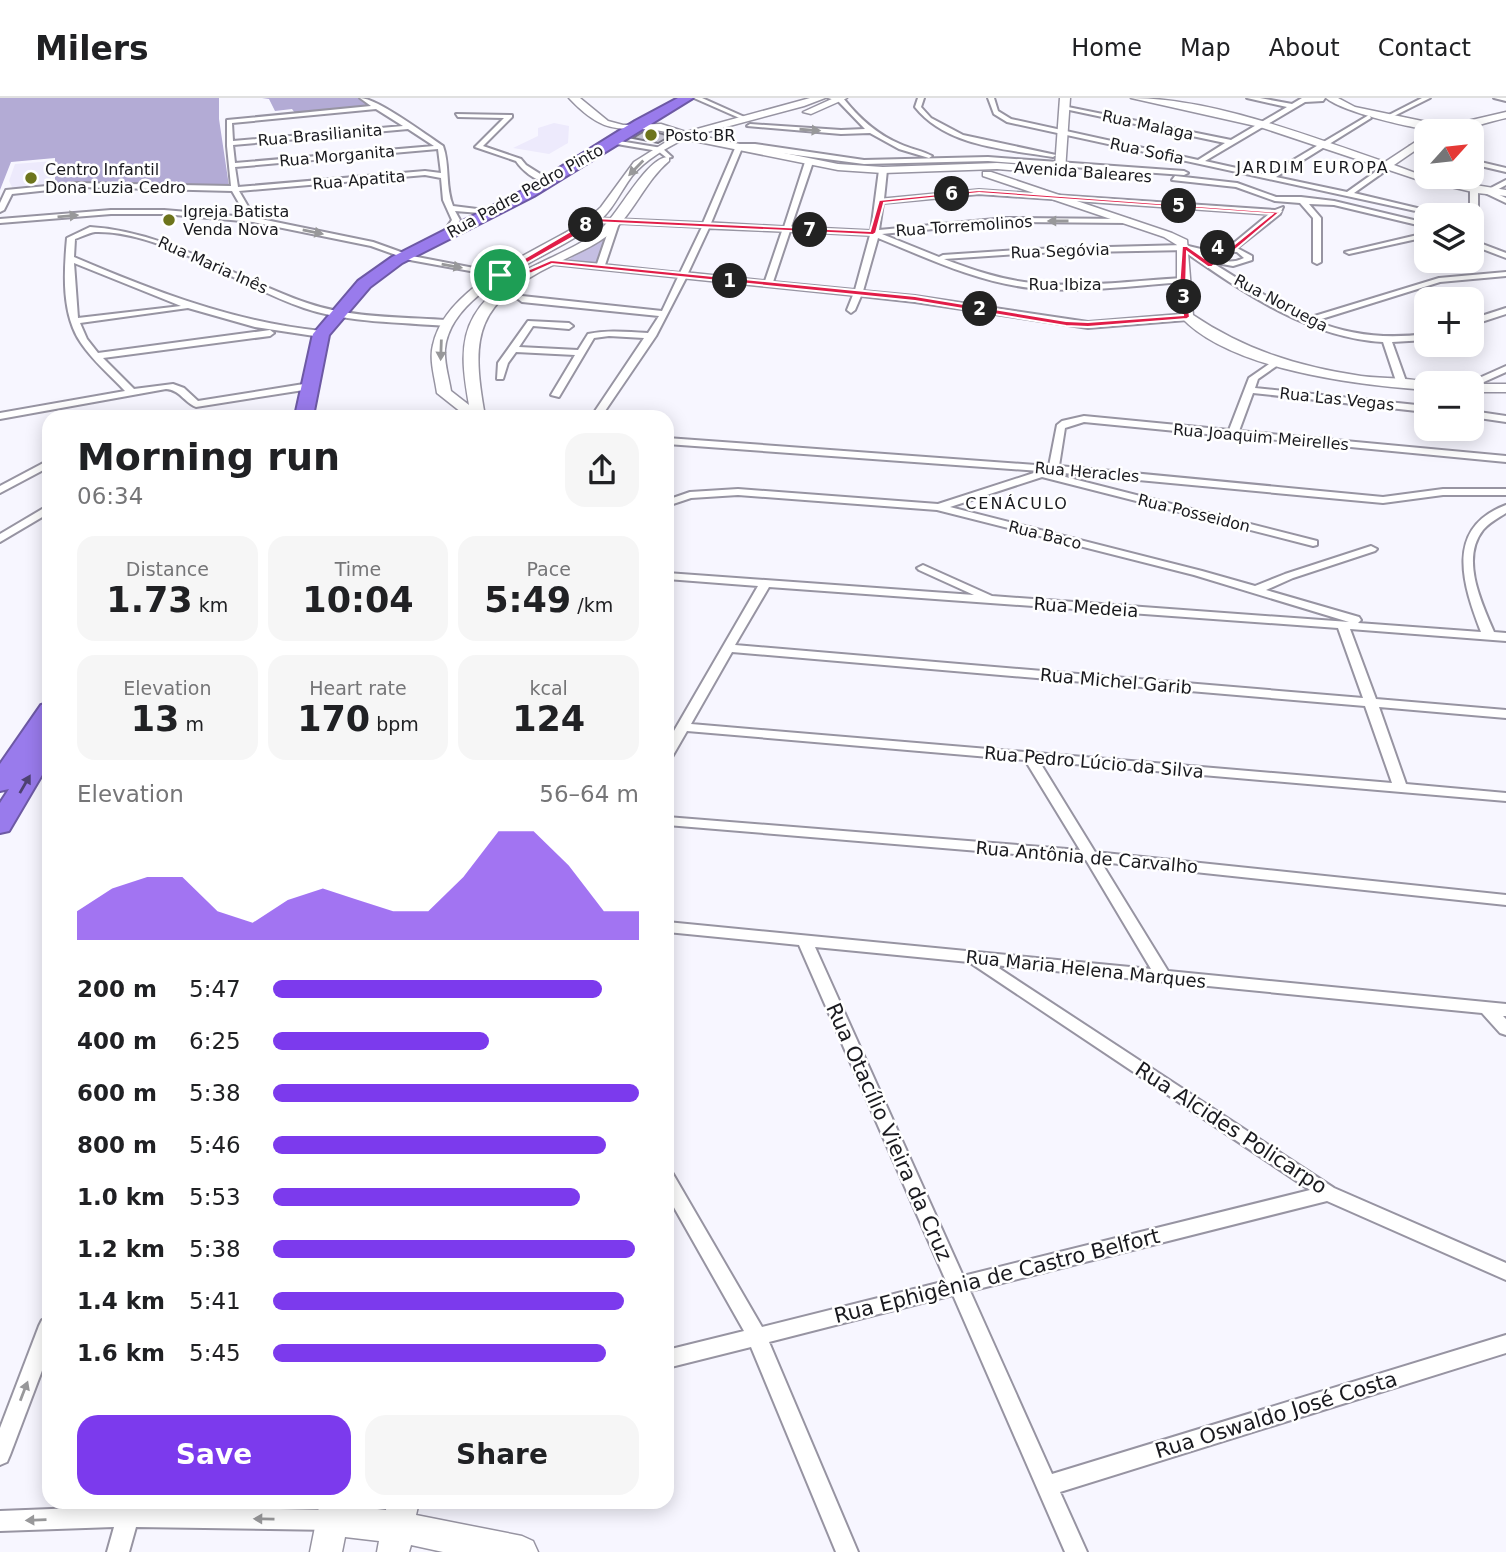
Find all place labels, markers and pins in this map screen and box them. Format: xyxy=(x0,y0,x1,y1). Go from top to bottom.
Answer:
place label: Posto BR xyxy=(665,126,735,145)
marker: Posto BR xyxy=(643,127,659,143)
place label: Centro Infantil Dona Luzia Cedro xyxy=(45,160,186,197)
marker: Centro Infantil Dona Luzia Cedro xyxy=(23,170,39,186)
pin: 6 xyxy=(934,176,970,212)
pin: 5 xyxy=(1162,188,1196,224)
place label: Igreja Batista Venda Nova xyxy=(183,202,289,239)
pin: 8 xyxy=(568,208,604,242)
marker: Igreja Batista Venda Nova xyxy=(161,212,177,228)
pin: 7 xyxy=(792,212,828,248)
pin: 4 xyxy=(1200,230,1236,266)
pin xyxy=(470,245,530,305)
pin: 1 xyxy=(712,264,748,298)
pin: 3 xyxy=(1166,280,1202,314)
pin: 2 xyxy=(962,292,998,326)

